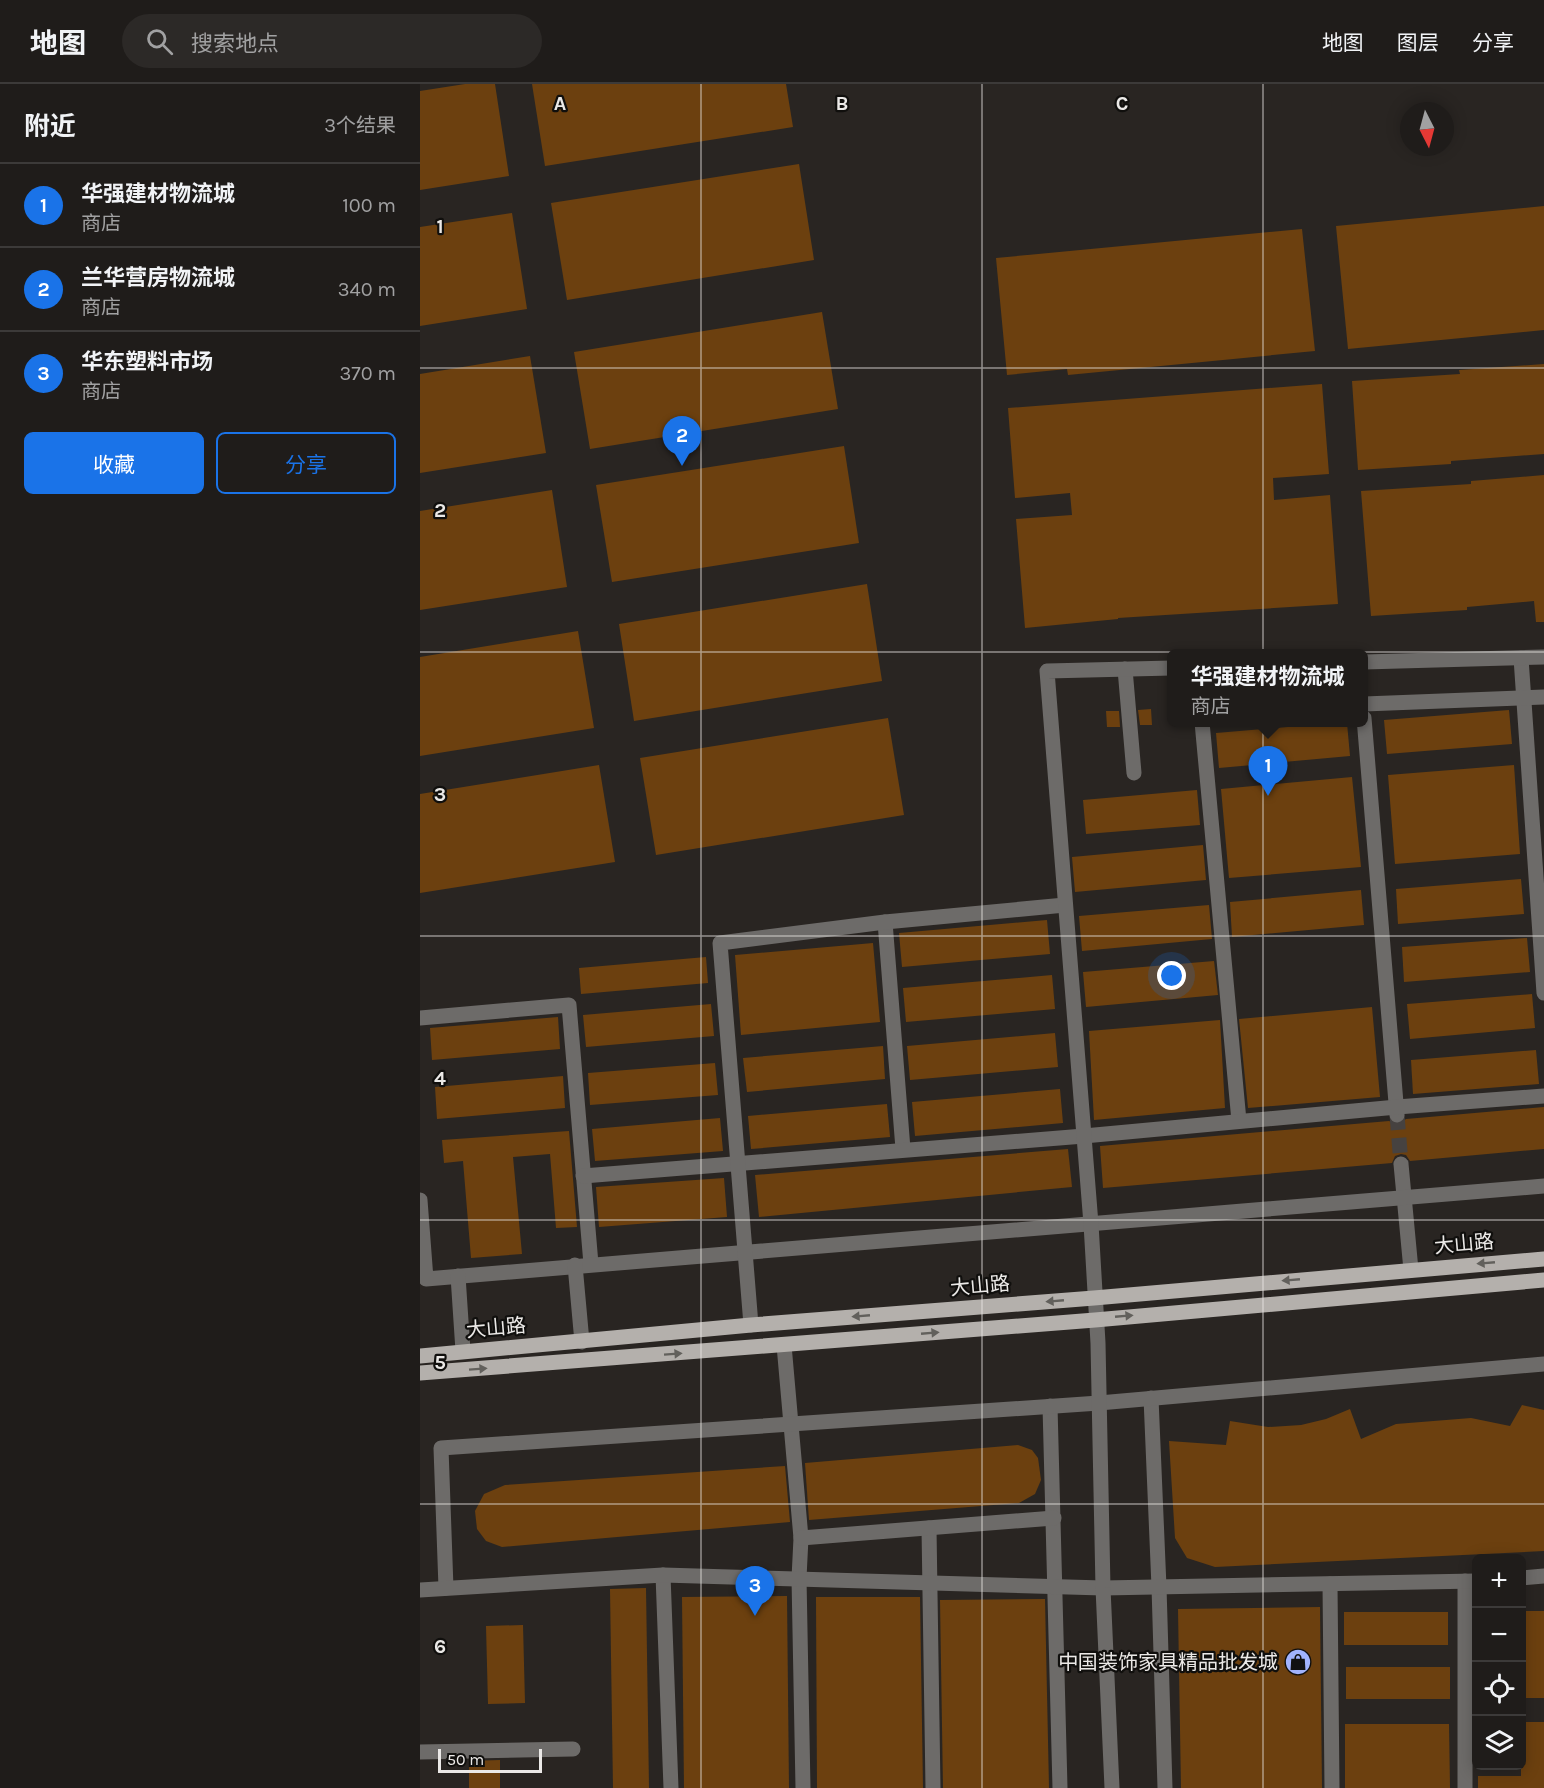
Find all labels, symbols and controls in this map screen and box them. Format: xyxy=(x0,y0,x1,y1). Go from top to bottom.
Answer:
search box xyxy=(122,14,542,68)
icon: search xyxy=(143,25,176,58)
text: 地图 xyxy=(30,27,86,60)
text: 搜索地点 xyxy=(191,31,279,57)
text: 地图 xyxy=(1322,31,1364,55)
text: 图层 xyxy=(1397,31,1439,55)
text: 分享 xyxy=(1472,31,1514,55)
text: A xyxy=(554,92,567,115)
text: B xyxy=(836,92,848,115)
text: C xyxy=(1116,92,1128,115)
north arrow xyxy=(1400,102,1454,156)
text: 附近 xyxy=(24,111,76,142)
text: 3个结果 xyxy=(324,114,396,137)
text: 华强建材物流城 xyxy=(81,181,235,207)
text: 1 xyxy=(40,194,47,217)
text: 100 m xyxy=(342,194,396,217)
text: 商店 xyxy=(81,212,121,235)
text: 1 xyxy=(436,215,444,238)
text: 兰华营房物流城 xyxy=(81,265,235,291)
text: 2 xyxy=(37,278,50,301)
text: 340 m xyxy=(338,278,396,301)
text: 商店 xyxy=(81,296,121,319)
text: 华东塑料市场 xyxy=(81,349,213,375)
text: 3 xyxy=(37,362,50,385)
text: 370 m xyxy=(339,362,396,385)
text: 商店 xyxy=(81,380,121,403)
pin: 2 xyxy=(662,416,702,466)
button: 收藏 xyxy=(24,432,204,494)
button: 分享 xyxy=(216,432,396,494)
text: 2 xyxy=(434,499,446,522)
popup xyxy=(1167,649,1368,727)
text: 华强建材物流城 xyxy=(1190,664,1345,690)
text: 商店 xyxy=(1190,695,1230,718)
pin: 1 xyxy=(1248,746,1288,796)
text: 3 xyxy=(434,783,446,806)
your location xyxy=(1157,961,1186,990)
text: 4 xyxy=(434,1067,446,1090)
street label: 大山路 xyxy=(1433,1230,1495,1258)
one-way arrow xyxy=(1476,1259,1495,1268)
street label: 大山路 xyxy=(949,1272,1011,1300)
one-way arrow xyxy=(1282,1275,1301,1285)
one-way arrow xyxy=(1046,1296,1065,1306)
one-way arrow xyxy=(1115,1311,1134,1321)
one-way arrow xyxy=(851,1312,870,1321)
street label: 大山路 xyxy=(465,1314,527,1342)
one-way arrow xyxy=(920,1328,939,1338)
one-way arrow xyxy=(663,1349,682,1359)
text: 5 xyxy=(434,1351,446,1374)
one-way arrow xyxy=(469,1364,488,1374)
map controls xyxy=(1472,1554,1526,1770)
button: + xyxy=(1472,1554,1526,1608)
pin: 3 xyxy=(736,1566,774,1616)
button: − xyxy=(1472,1608,1526,1662)
text: 6 xyxy=(434,1635,446,1658)
shop icon: 中国装饰家具精品批发城 xyxy=(1283,1647,1313,1677)
place label: 中国装饰家具精品批发城 xyxy=(1058,1651,1278,1674)
button: locate xyxy=(1472,1662,1526,1716)
button: layers xyxy=(1472,1716,1526,1770)
scale bar xyxy=(438,1746,542,1774)
text: 50 m xyxy=(447,1750,484,1769)

